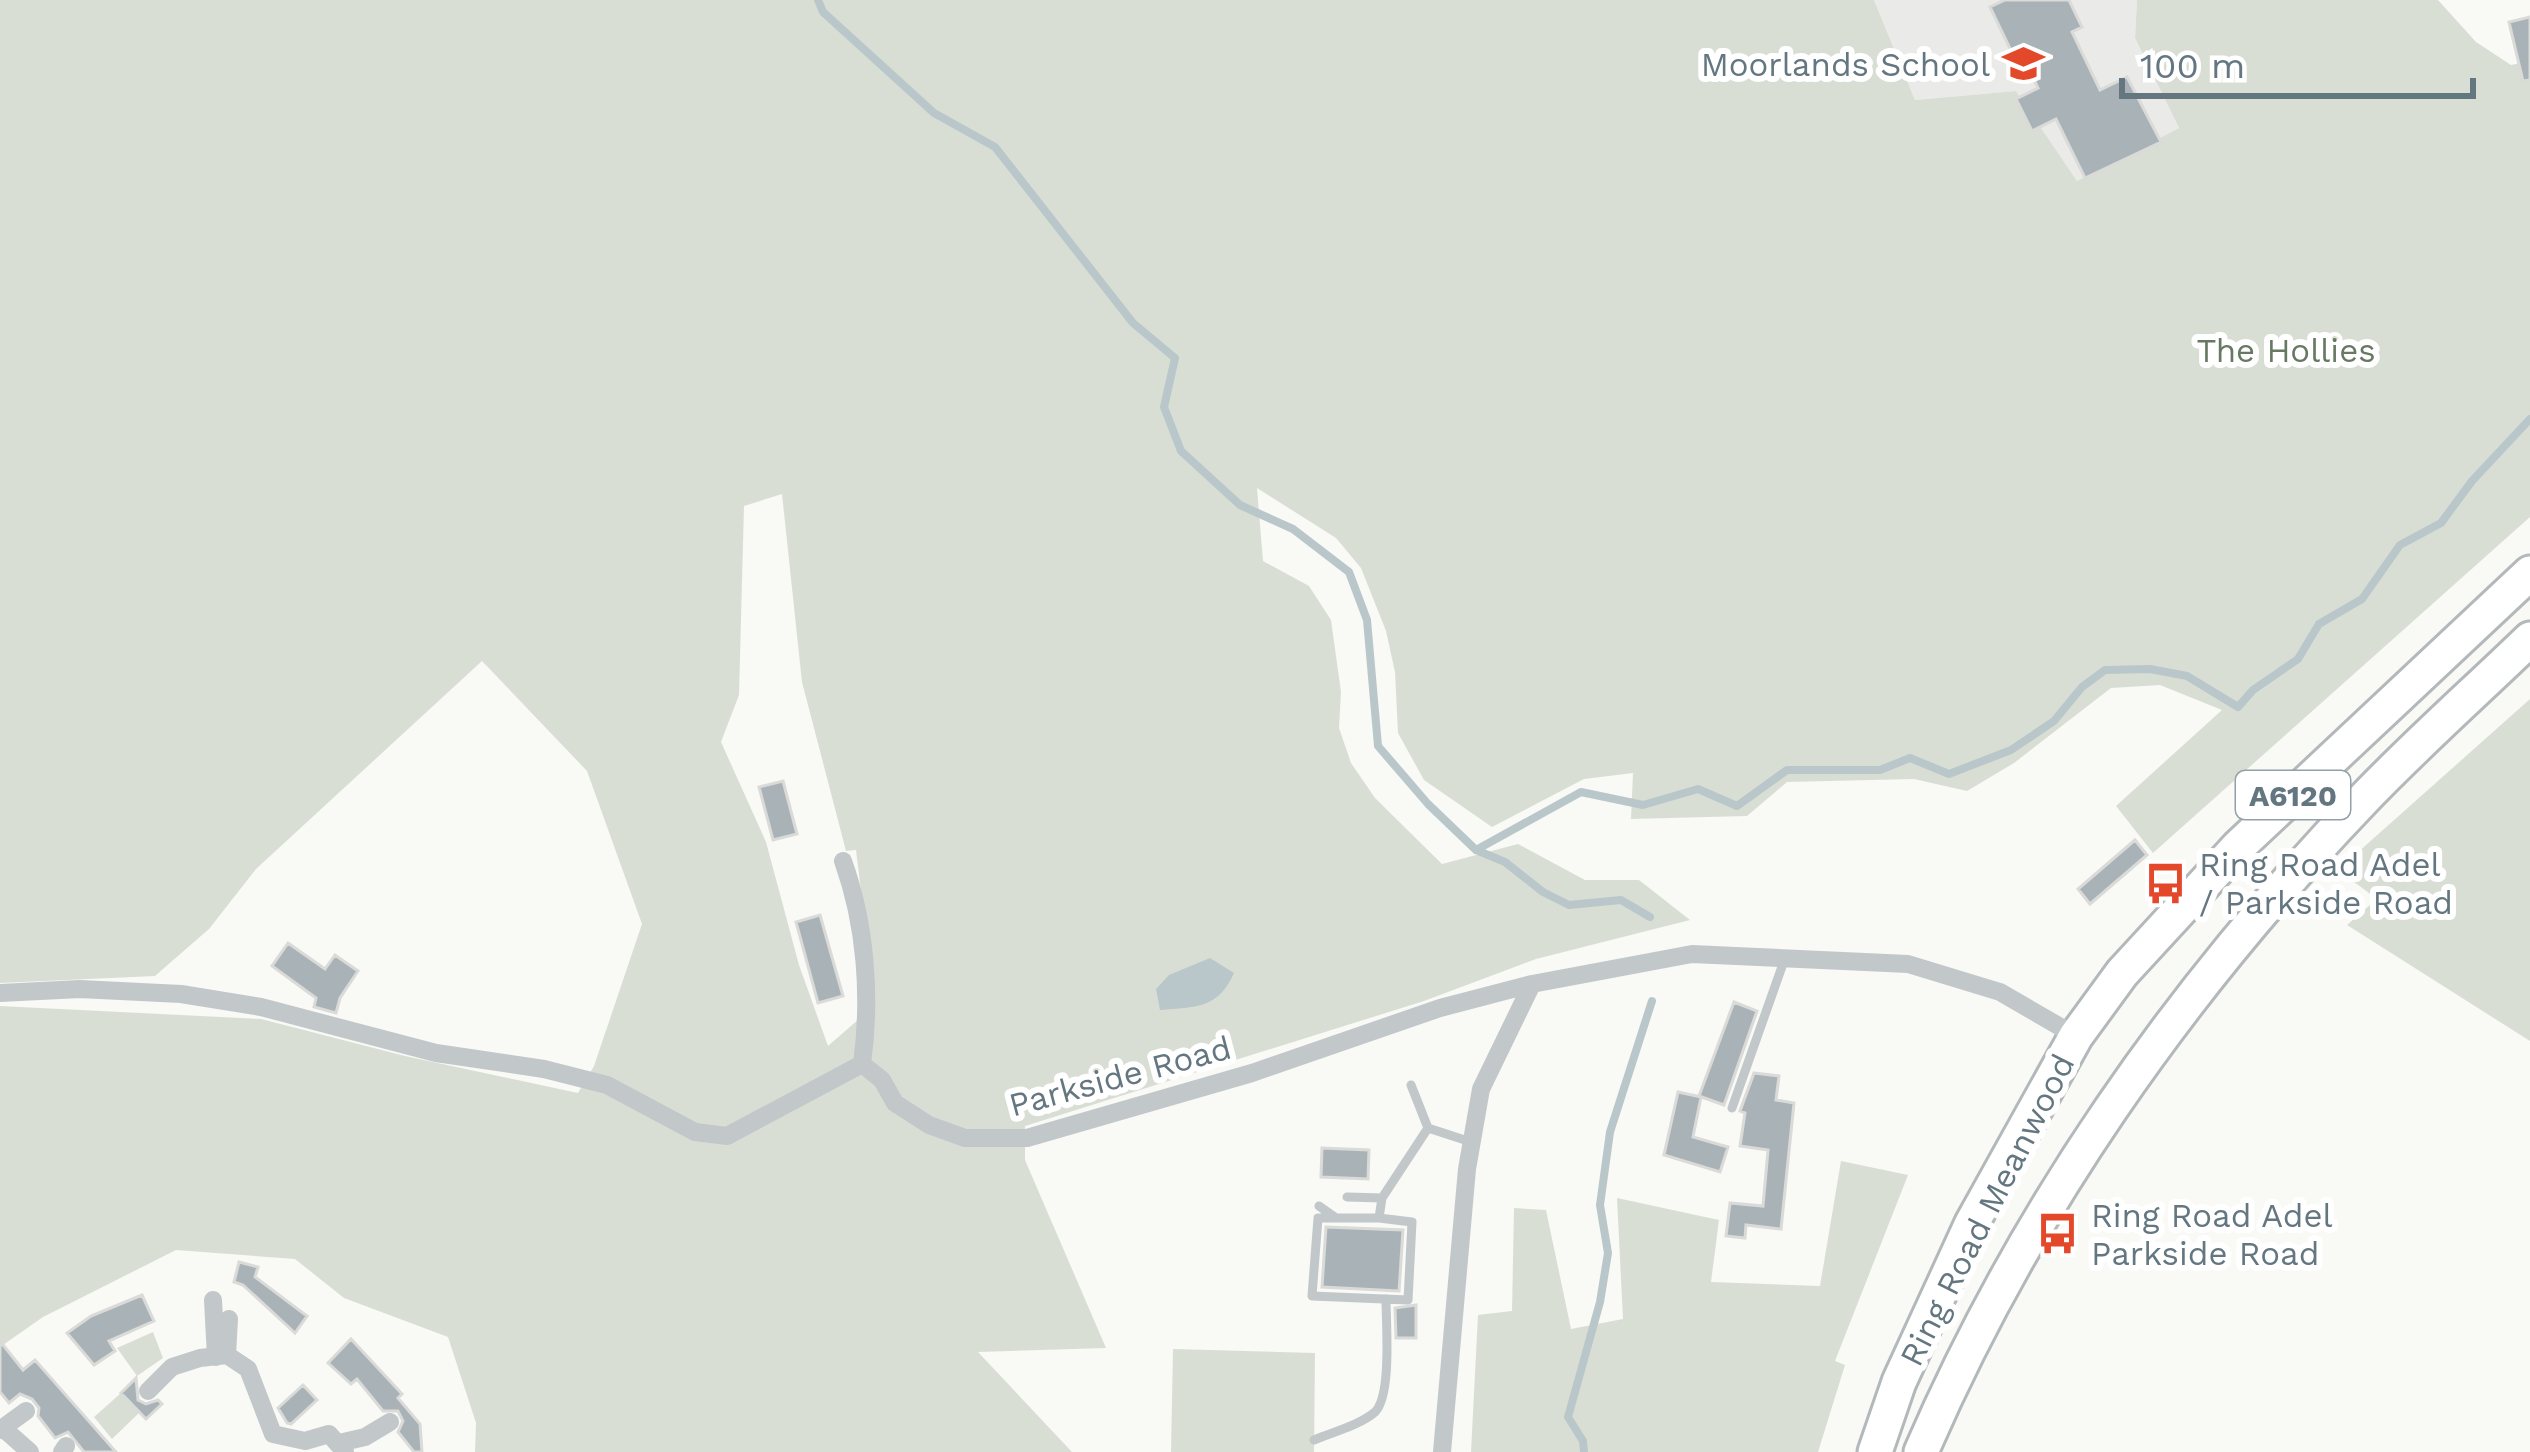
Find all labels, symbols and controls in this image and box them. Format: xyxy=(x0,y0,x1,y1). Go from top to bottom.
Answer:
scale bar xyxy=(2122,24,2473,98)
school or university icon: Moorlands School xyxy=(2001,41,2047,87)
place label: Moorlands School xyxy=(1701,45,1990,84)
text: 100 m xyxy=(2140,45,2245,87)
park label: The Hollies xyxy=(2196,331,2376,370)
road number: A6120 xyxy=(2236,771,2350,819)
place label: Ring Road Adel / Parkside Road xyxy=(2199,845,2453,922)
bus stop icon: Ring Road Adel / Parkside Road xyxy=(2142,860,2188,906)
street label: Parkside Road xyxy=(1005,1028,1235,1124)
street label: Ring Road Meanwood xyxy=(1891,1048,2083,1372)
place label: Ring Road Adel Parkside Road xyxy=(2091,1196,2333,1273)
bus stop icon: Ring Road Adel Parkside Road xyxy=(2034,1211,2080,1257)

